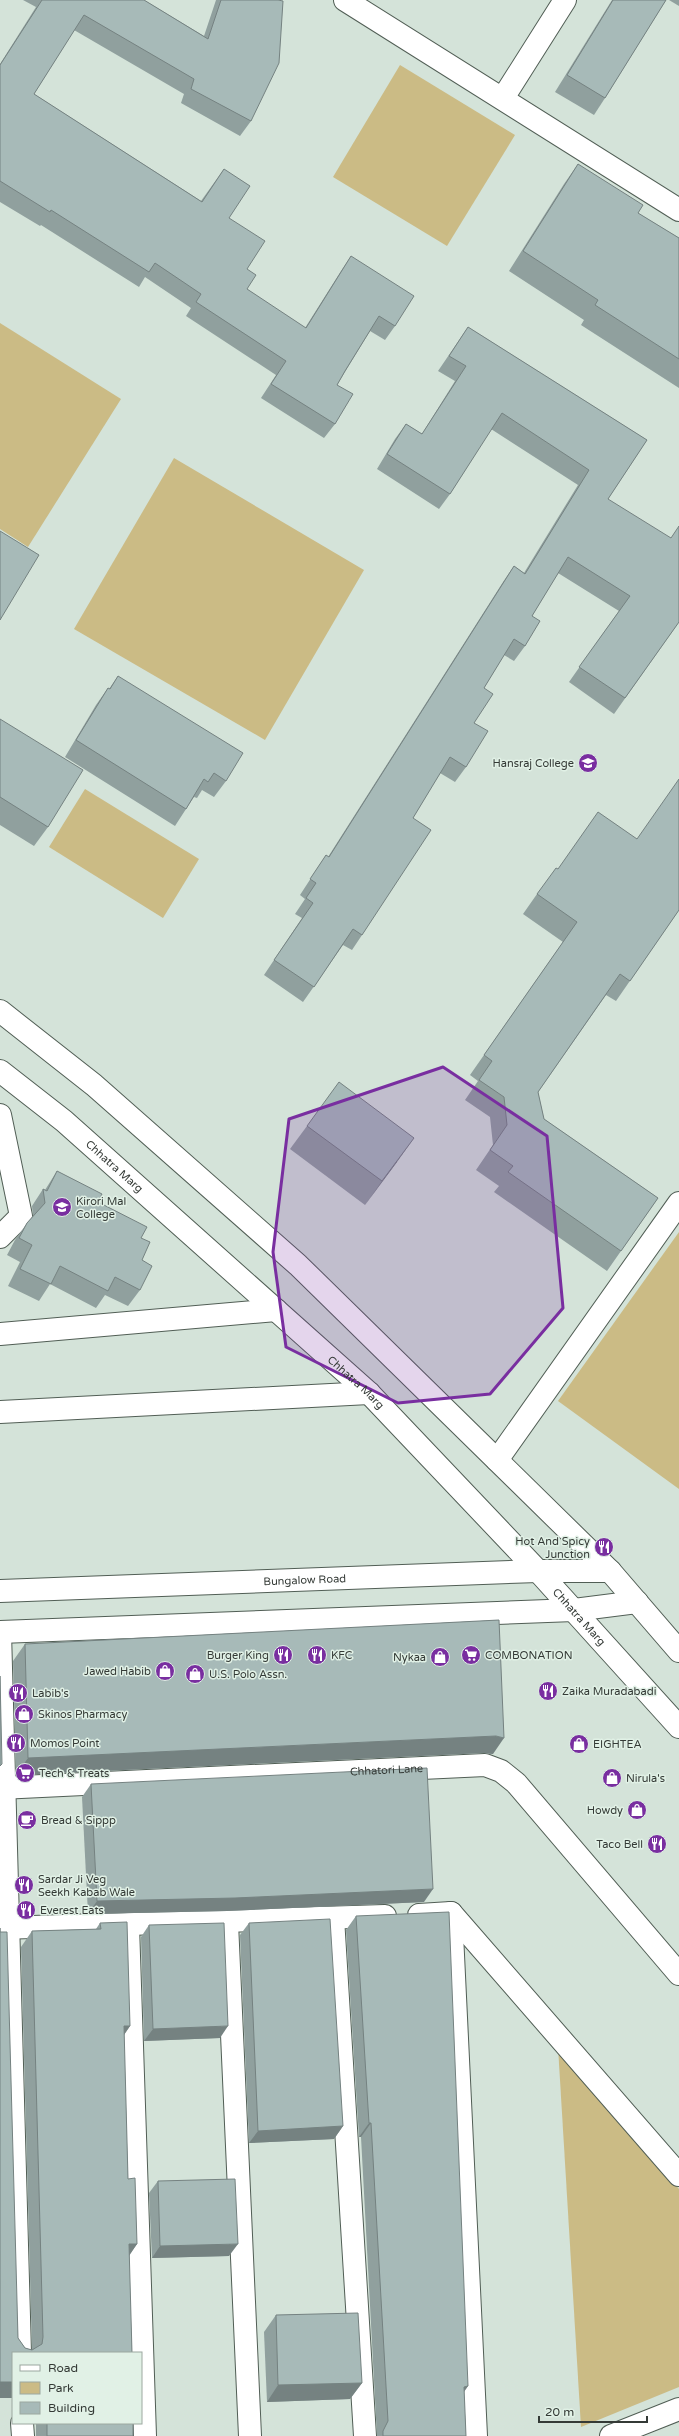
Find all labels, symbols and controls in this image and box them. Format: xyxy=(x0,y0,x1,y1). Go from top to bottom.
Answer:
school or university icon: Hansraj College xyxy=(577,752,599,774)
place label: Hansraj College xyxy=(492,757,574,770)
street label: Chhatra Marg xyxy=(83,1138,146,1195)
place label: Kirori Mal College xyxy=(76,1195,126,1221)
school or university icon: Kirori Mal College xyxy=(51,1196,73,1218)
street label: Chhatra Marg xyxy=(325,1353,387,1412)
place label: Hot And Spicy Junction xyxy=(515,1535,590,1561)
restaurant icon: Hot And Spicy Junction xyxy=(593,1536,615,1558)
street label: Bungalow Road xyxy=(263,1572,346,1588)
street label: Chhatra Marg xyxy=(550,1586,608,1648)
restaurant icon: Burger King xyxy=(272,1644,294,1666)
restaurant icon: KFC xyxy=(306,1644,328,1666)
supermarket icon: COMBONATION xyxy=(460,1644,482,1666)
shop icon: Nykaa xyxy=(429,1646,451,1668)
place label: Burger King xyxy=(207,1649,269,1662)
place label: KFC xyxy=(331,1649,353,1662)
place label: COMBONATION xyxy=(485,1649,573,1662)
place label: Nykaa xyxy=(393,1651,426,1664)
shop icon: Jawed Habib xyxy=(154,1660,176,1682)
shop icon: U.S. Polo Assn. xyxy=(184,1663,206,1685)
place label: Jawed Habib xyxy=(84,1665,151,1678)
place label: U.S. Polo Assn. xyxy=(209,1668,287,1681)
restaurant icon: Zaika Muradabadi xyxy=(537,1680,559,1702)
restaurant icon: Labib's xyxy=(7,1682,29,1704)
place label: Zaika Muradabadi xyxy=(562,1685,656,1698)
place label: Labib's xyxy=(32,1687,69,1700)
shop icon: Skinos Pharmacy xyxy=(13,1703,35,1725)
place label: Skinos Pharmacy xyxy=(38,1708,128,1721)
restaurant icon: Momos Point xyxy=(5,1732,27,1754)
shop icon: EIGHTEA xyxy=(568,1733,590,1755)
place label: Momos Point xyxy=(30,1737,100,1750)
place label: EIGHTEA xyxy=(593,1738,642,1751)
supermarket icon: Tech & Treats xyxy=(14,1762,36,1784)
street label: Chhatori Lane xyxy=(350,1762,423,1778)
place label: Tech & Treats xyxy=(39,1767,109,1780)
shop icon: Nirula's xyxy=(601,1767,623,1789)
place label: Nirula's xyxy=(626,1772,665,1785)
shop icon: Howdy xyxy=(626,1799,648,1821)
place label: Howdy xyxy=(587,1804,623,1817)
cafe icon: Bread & Sippp xyxy=(16,1809,38,1831)
place label: Bread & Sippp xyxy=(41,1814,116,1827)
restaurant icon: Taco Bell xyxy=(646,1833,668,1855)
place label: Taco Bell xyxy=(596,1838,643,1851)
place label: Sardar Ji Veg Seekh Kabab Wale xyxy=(38,1873,135,1899)
restaurant icon: Sardar Ji Veg Seekh Kabab Wale xyxy=(13,1874,35,1896)
restaurant icon: Everest Eats xyxy=(15,1899,37,1921)
place label: Everest Eats xyxy=(40,1904,104,1917)
legend xyxy=(12,2352,142,2424)
text: Road xyxy=(48,2361,78,2375)
text: Park xyxy=(48,2381,74,2395)
scale bar xyxy=(539,2398,647,2424)
text: Building xyxy=(48,2401,95,2415)
text: 20 m xyxy=(545,2405,574,2419)

